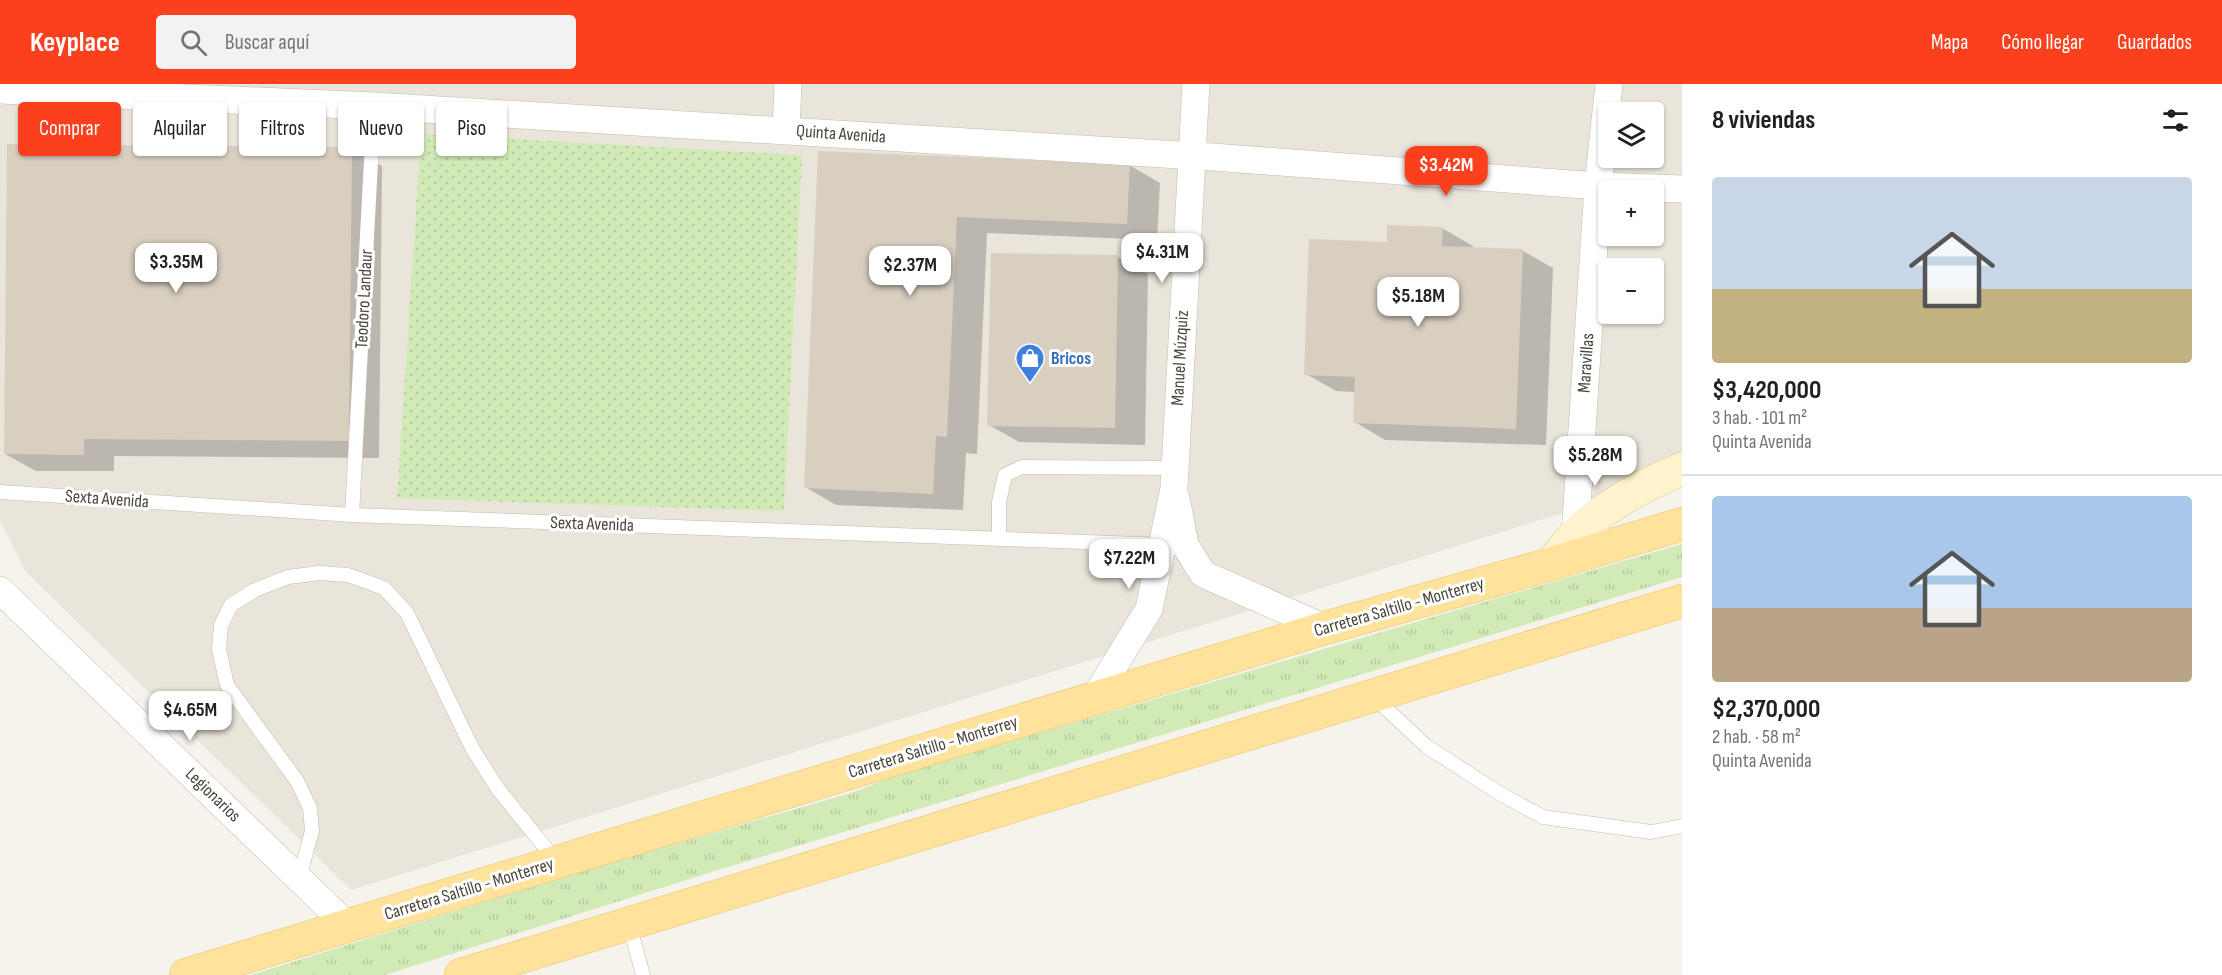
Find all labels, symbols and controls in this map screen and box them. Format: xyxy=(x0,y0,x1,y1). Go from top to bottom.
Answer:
search box xyxy=(156,15,576,69)
text: Keyplace xyxy=(30,26,120,59)
icon: search xyxy=(177,26,210,59)
text: Buscar aquí xyxy=(225,29,309,56)
text: Mapa xyxy=(1931,30,1968,55)
text: Cómo llegar xyxy=(2001,30,2084,55)
text: Guardados xyxy=(2117,30,2192,55)
chip: Comprar xyxy=(18,102,121,156)
chip: Alquilar xyxy=(133,102,227,156)
chip: Filtros xyxy=(239,102,326,156)
chip: Nuevo xyxy=(338,102,424,156)
chip: Piso xyxy=(436,102,507,156)
map controls xyxy=(1598,102,1664,324)
button: layers xyxy=(1598,102,1664,168)
icon: filters xyxy=(2159,104,2192,137)
text: 8 viviendas xyxy=(1712,105,1815,136)
street label: Quinta Avenida xyxy=(795,120,887,148)
pin: $3.42M xyxy=(1397,146,1495,197)
text: $3.42M xyxy=(1419,153,1473,177)
button: + xyxy=(1598,180,1664,246)
icon: home xyxy=(1898,216,2006,324)
pin: $4.31M xyxy=(1113,233,1211,284)
text: $4.31M xyxy=(1135,240,1189,264)
pin: $3.35M xyxy=(127,243,225,294)
pin: $2.37M xyxy=(861,246,959,297)
street label: Teodoro Landaur xyxy=(351,249,377,349)
text: $3.35M xyxy=(149,250,203,274)
text: $2.37M xyxy=(883,253,937,277)
button: − xyxy=(1598,258,1664,324)
pin: $5.18M xyxy=(1369,277,1467,328)
text: $5.18M xyxy=(1391,284,1445,308)
street label: Manuel Múzquiz xyxy=(1167,309,1193,406)
street label: Maravillas xyxy=(1573,332,1599,394)
shop icon: Bricos xyxy=(1014,342,1046,384)
place label: Bricos xyxy=(1051,348,1091,369)
text: $3,420,000 xyxy=(1712,375,1821,406)
text: 3 hab. · 101 m² xyxy=(1712,406,1807,430)
text: Quinta Avenida xyxy=(1712,430,1812,454)
pin: $5.28M xyxy=(1546,436,1644,487)
text: $5.28M xyxy=(1568,443,1622,467)
street label: Sexta Avenida xyxy=(65,486,150,512)
street label: Sexta Avenida xyxy=(550,512,634,536)
icon: home xyxy=(1898,535,2006,643)
pin: $7.22M xyxy=(1080,539,1178,590)
text: $7.22M xyxy=(1103,546,1155,570)
street label: Carretera Saltillo - Monterrey xyxy=(1312,573,1486,641)
pin: $4.65M xyxy=(141,691,239,742)
text: $2,370,000 xyxy=(1712,694,1820,725)
text: $4.65M xyxy=(163,698,217,722)
street label: Carretera Saltillo - Monterrey xyxy=(846,711,1020,783)
text: 2 hab. · 58 m² xyxy=(1712,725,1801,749)
text: Quinta Avenida xyxy=(1712,749,1812,773)
street label: Legionarios xyxy=(181,764,245,826)
street label: Carretera Saltillo - Monterrey xyxy=(382,853,556,925)

